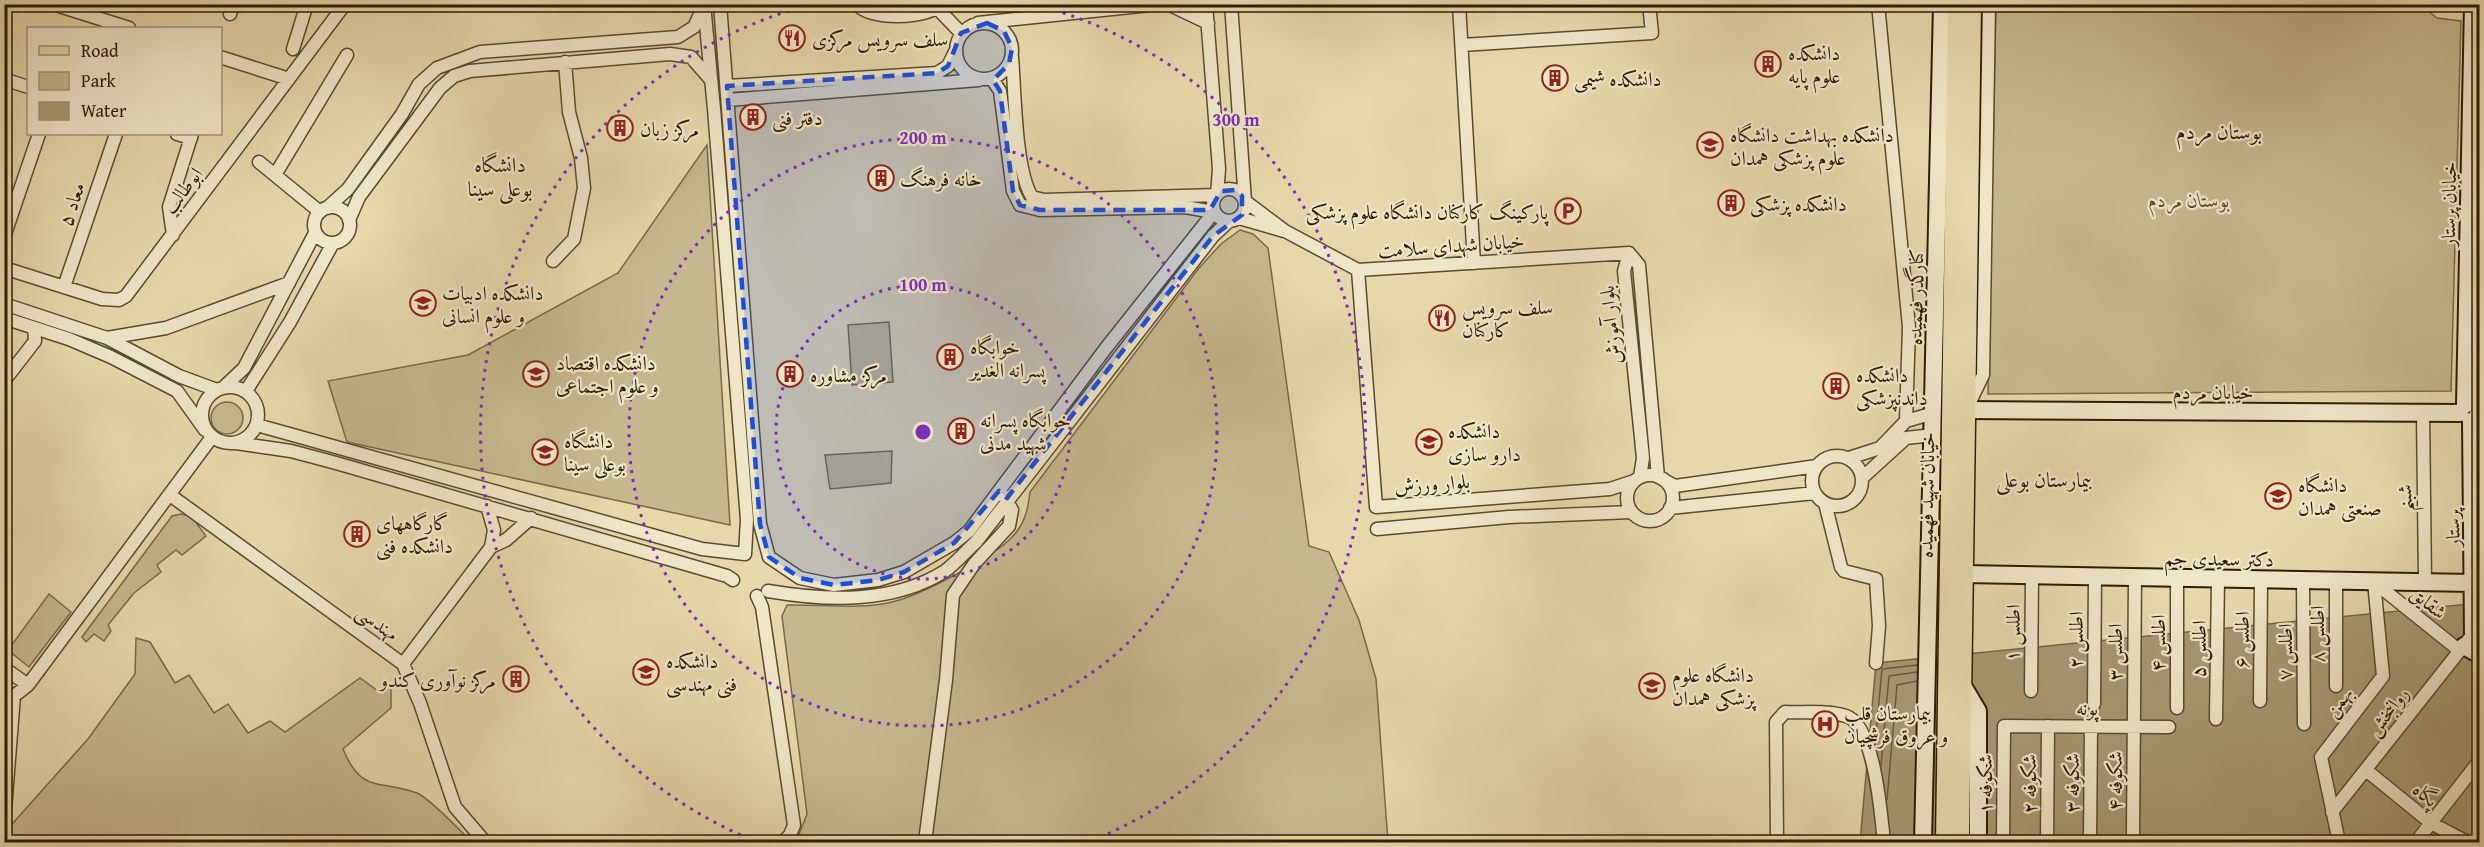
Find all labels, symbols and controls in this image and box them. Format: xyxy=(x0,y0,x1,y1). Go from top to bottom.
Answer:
restaurant icon: سلف سرویس مرکزی xyxy=(777,23,807,53)
place label: سلف سرویس مرکزی xyxy=(812,24,948,53)
legend xyxy=(27,27,222,135)
text: Road xyxy=(81,37,119,64)
place label: دانشکده علوم پایه xyxy=(1788,38,1840,94)
building icon: دانشکده علوم پایه xyxy=(1753,49,1783,79)
building icon: دانشکده شیمی xyxy=(1540,63,1570,93)
place label: دانشکده شیمی xyxy=(1574,64,1662,93)
text: Park xyxy=(81,67,117,94)
text: Water xyxy=(81,97,127,124)
building icon: دفتر فنی xyxy=(738,102,768,132)
place label: دفتر فنی xyxy=(772,103,823,133)
text: 300 m xyxy=(1212,106,1260,133)
building icon: مرکز زبان xyxy=(605,113,635,143)
place label: مرکز زبان xyxy=(640,114,699,143)
district label: بوستان مردم xyxy=(2176,116,2262,150)
place label: دانشکده بهداشت دانشگاه علوم پزشکی همدان xyxy=(1730,120,1894,176)
text: 200 m xyxy=(899,124,947,151)
school or university icon: دانشکده بهداشت دانشگاه علوم پزشکی همدان xyxy=(1695,130,1725,160)
district label: دانشگاه بوعلی سینا xyxy=(468,149,532,205)
street label: ابوطالب xyxy=(155,160,209,220)
street label: خیابان پرستار xyxy=(2433,161,2463,249)
building icon: خانه فرهنگ xyxy=(866,163,896,193)
place label: خانه فرهنگ xyxy=(900,164,982,193)
street label: معاد ۵ xyxy=(50,178,92,230)
park label: بوستان مردم xyxy=(2148,185,2230,218)
building icon: دانشکده پزشکی xyxy=(1716,188,1746,218)
place label: دانشکده پزشکی xyxy=(1750,189,1847,218)
parking icon: پارکینگ کارکنان دانشگاه علوم پزشکی xyxy=(1553,196,1583,226)
place label: پارکینگ کارکنان دانشگاه علوم پزشکی xyxy=(1306,197,1549,230)
street label: خیابان شهدای سلامت xyxy=(1377,225,1525,265)
street label: کنارگذر فهمیده xyxy=(1900,248,1930,346)
text: 100 m xyxy=(899,271,947,298)
place label: دانشکده ادبیات و علوم انسانی xyxy=(442,278,543,334)
street label: بلوار آموزش xyxy=(1591,284,1629,366)
school or university icon: دانشکده ادبیات و علوم انسانی xyxy=(408,288,438,318)
place label: سلف سرویس کارکنان xyxy=(1462,292,1553,344)
restaurant icon: سلف سرویس کارکنان xyxy=(1427,303,1457,333)
place label: خوابگاه پسرانه الغدیر xyxy=(968,332,1047,385)
building icon: خوابگاه پسرانه الغدیر xyxy=(935,342,965,372)
place label: دانشکده اقتصاد و علوم اجتماعی xyxy=(556,348,659,404)
school or university icon: دانشکده اقتصاد و علوم اجتماعی xyxy=(521,359,551,389)
building icon: مرکز مشاوره xyxy=(775,359,805,389)
place label: مرکز مشاوره xyxy=(810,360,887,389)
place label: دانشکده داندنپزشکی xyxy=(1856,360,1928,412)
building icon: دانشکده داندنپزشکی xyxy=(1821,371,1851,401)
street label: خیابان مردم xyxy=(2172,377,2254,410)
place label: خوابگاه پسرانه شهید مدنی xyxy=(980,405,1071,457)
building icon: خوابگاه پسرانه شهید مدنی xyxy=(946,416,976,446)
place label: دانشکده دارو سازی xyxy=(1448,416,1521,468)
centre of rings xyxy=(913,422,933,442)
place label: دانشگاه بوعلی سینا xyxy=(564,426,626,479)
school or university icon: دانشکده دارو سازی xyxy=(1414,427,1444,457)
street label: خیابان شهید فهمیده xyxy=(1910,432,1942,558)
school or university icon: دانشگاه بوعلی سینا xyxy=(530,437,560,467)
district label: بیمارستان بوعلی xyxy=(1996,464,2093,496)
street label: بلوار ورزش xyxy=(1393,466,1471,500)
place label: دانشگاه صنعتی همدان xyxy=(2298,470,2382,523)
school or university icon: دانشگاه صنعتی همدان xyxy=(2263,481,2293,511)
street label: شبنم xyxy=(2389,484,2425,512)
street label: پرستار xyxy=(2437,506,2467,549)
place label: گارگاههای دانشکده فنی xyxy=(376,508,453,561)
building icon: گارگاههای دانشکده فنی xyxy=(342,519,372,549)
street label: دکتر سعیدی جم xyxy=(2164,543,2274,578)
street label: شقایق xyxy=(2405,578,2453,626)
street label: مهندسی xyxy=(350,597,406,648)
street label: اطلس ۱ xyxy=(1997,604,2027,662)
street label: اطلس ۸ xyxy=(2302,605,2331,663)
street label: اطلس ۲ xyxy=(2060,611,2090,669)
street label: اطلس ۶ xyxy=(2226,611,2256,669)
street label: اطلس ۴ xyxy=(2143,614,2172,672)
street label: اطلس ۵ xyxy=(2183,620,2213,678)
street label: اطلس ۳ xyxy=(2100,623,2129,681)
street label: اطلس ۷ xyxy=(2270,623,2299,681)
place label: دانشکده فنی مهندسی xyxy=(666,646,737,699)
school or university icon: دانشکده فنی مهندسی xyxy=(631,657,661,687)
place label: دانشگاه علوم پزشکی همدان xyxy=(1672,660,1757,712)
building icon: مرکز نوآوری کندو xyxy=(501,664,531,694)
place label: مرکز نوآوری کندو xyxy=(378,665,496,694)
school or university icon: دانشگاه علوم پزشکی همدان xyxy=(1637,671,1667,701)
street label: بهمن xyxy=(2317,679,2359,723)
street label: روانبخش xyxy=(2358,680,2416,742)
street label: پونه xyxy=(2076,693,2099,723)
place label: بیمارستان قلب و عروق فرشچیان xyxy=(1844,698,1948,750)
hospital icon: بیمارستان قلب و عروق فرشچیان xyxy=(1810,709,1840,739)
street label: شکوفه ۴ xyxy=(2100,751,2129,811)
street label: شکوفه ۳ xyxy=(2057,753,2086,813)
street label: شکوفه ۱ xyxy=(1970,754,1999,814)
street label: شکوفه ۲ xyxy=(2014,754,2043,814)
street label: پگاه xyxy=(2406,775,2446,815)

